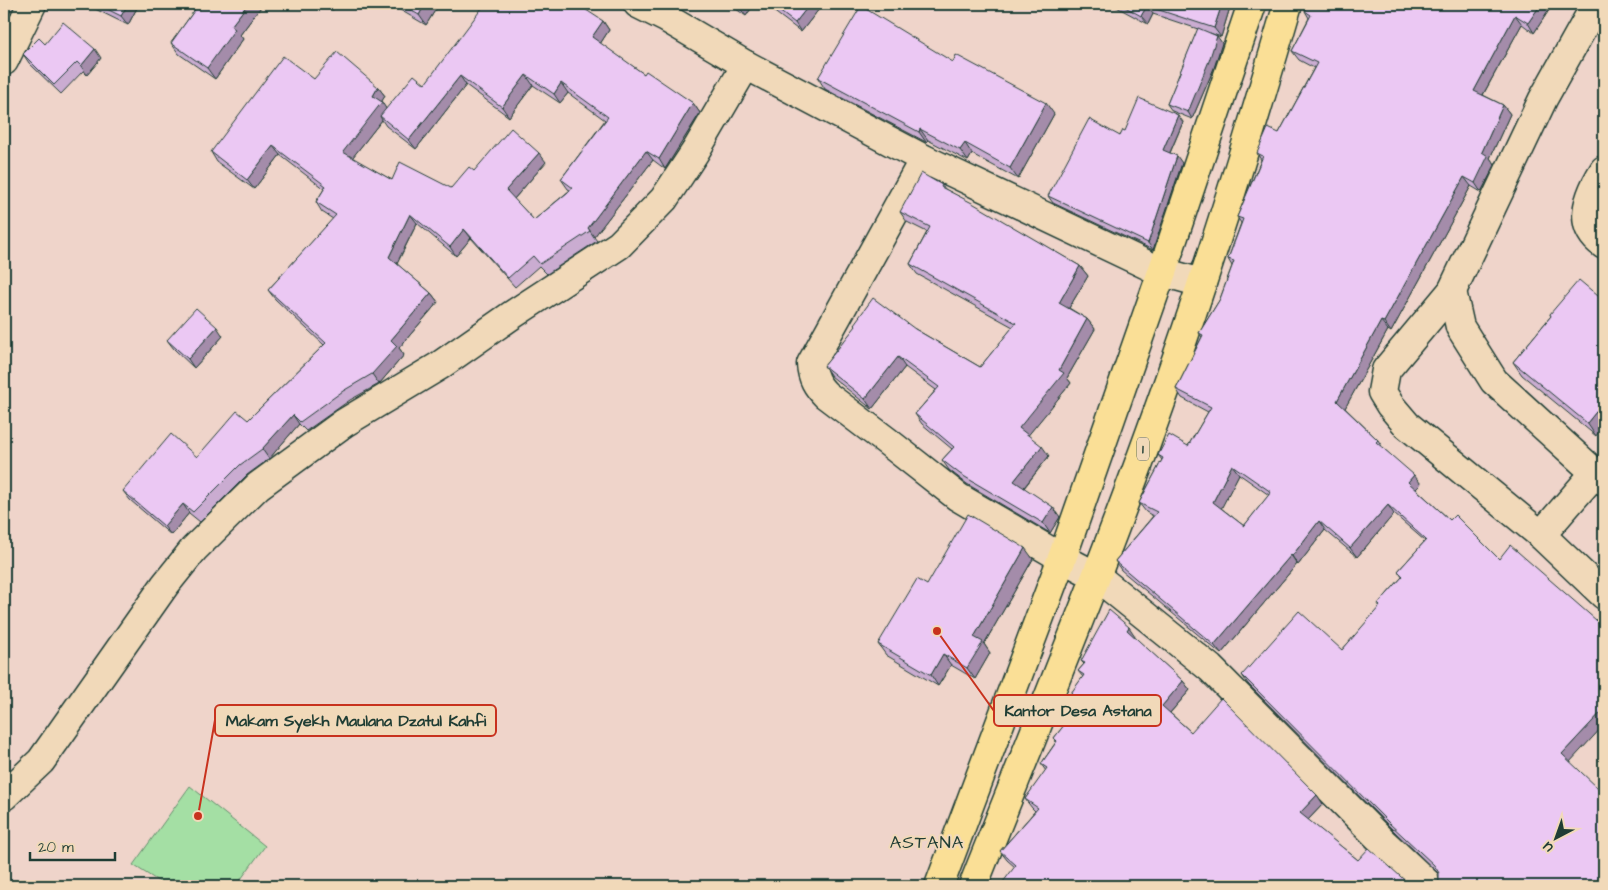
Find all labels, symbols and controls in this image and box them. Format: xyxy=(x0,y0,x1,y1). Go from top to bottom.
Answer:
road number: 1 xyxy=(1137,438,1149,460)
callout: Kantor Desa Astana xyxy=(994,695,1161,726)
text: Kantor Desa Astana xyxy=(1004,700,1152,722)
callout: Makam Syekh Maulana Dzatul Kahfi xyxy=(215,705,496,736)
text: Makam Syekh Maulana Dzatul Kahfi xyxy=(226,710,487,733)
north arrow xyxy=(1530,812,1580,862)
scale bar xyxy=(30,830,115,862)
district label: ASTANA xyxy=(890,830,964,855)
text: 20 m xyxy=(38,837,74,858)
text: U xyxy=(1539,837,1558,857)

